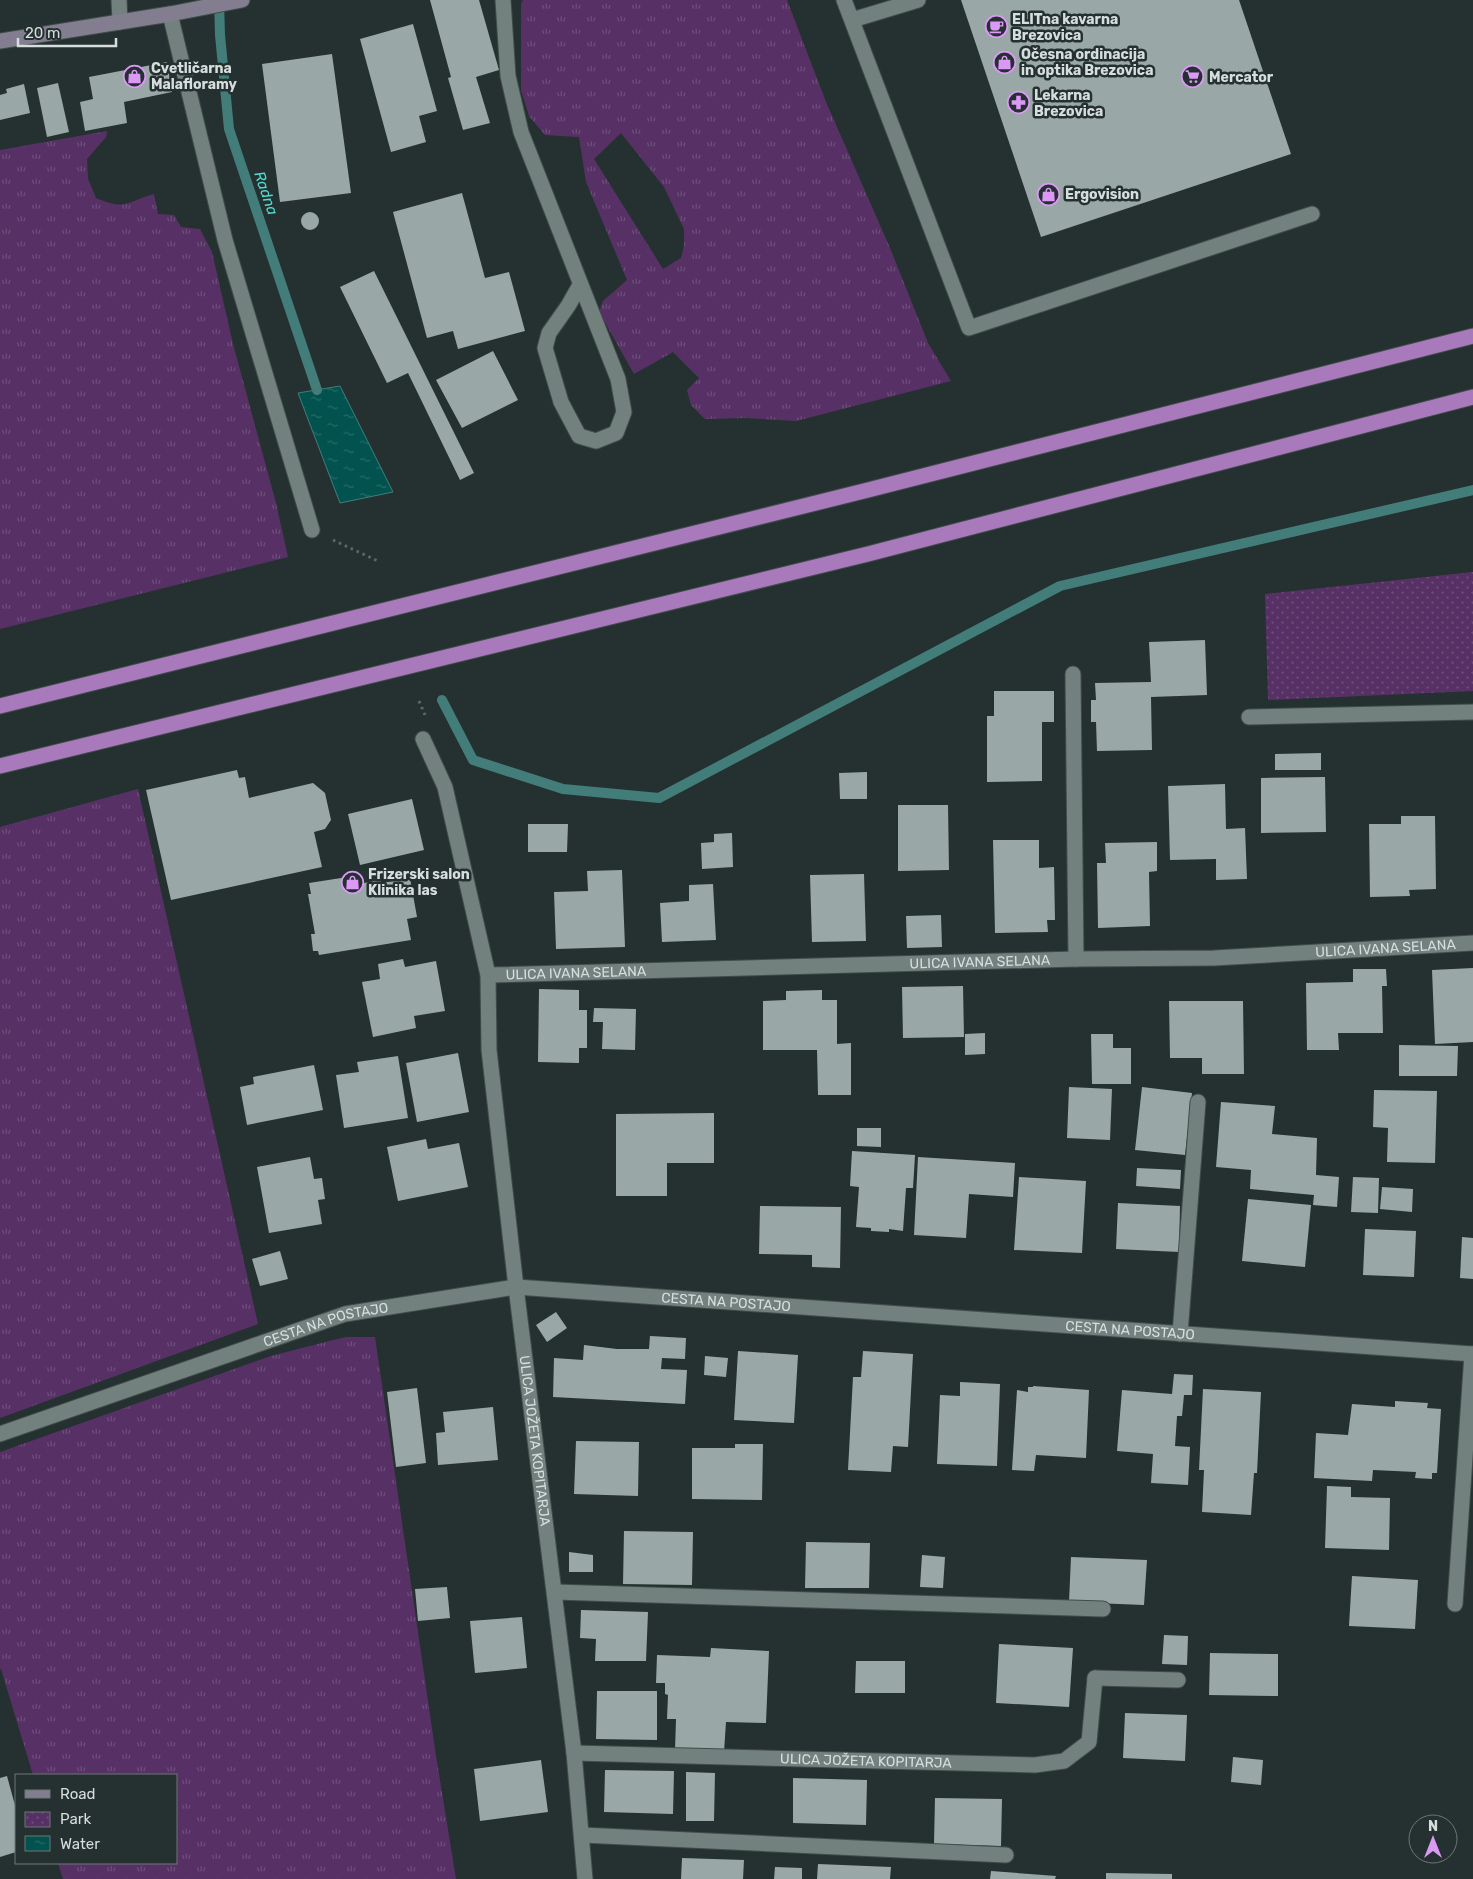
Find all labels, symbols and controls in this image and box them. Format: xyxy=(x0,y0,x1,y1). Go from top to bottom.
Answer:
place label: ELITna kavarna Brezovica xyxy=(1012,11,1118,44)
scale bar xyxy=(18,15,115,47)
cafe icon: ELITna kavarna Brezovica xyxy=(984,15,1008,39)
text: 20 m xyxy=(25,24,60,42)
place label: Očesna ordinacija in optika Brezovica xyxy=(1021,46,1153,79)
shop icon: Očesna ordinacija in optika Brezovica xyxy=(993,50,1017,74)
place label: Cvetličarna Malafloramy xyxy=(151,60,238,93)
shop icon: Cvetličarna Malafloramy xyxy=(123,64,147,88)
supermarket icon: Mercator xyxy=(1181,65,1205,89)
place label: Mercator xyxy=(1209,69,1274,86)
place label: Lekarna Brezovica xyxy=(1034,87,1103,120)
pharmacy icon: Lekarna Brezovica xyxy=(1006,91,1030,115)
water label: Radna xyxy=(250,169,282,218)
shop icon: Ergovision xyxy=(1037,182,1061,206)
place label: Ergovision xyxy=(1065,186,1139,203)
place label: Frizerski salon Klinika las xyxy=(368,866,470,899)
shop icon: Frizerski salon Klinika las xyxy=(340,870,364,894)
street label: ULICA IVANA SELANA xyxy=(1315,936,1457,961)
street label: ULICA IVANA SELANA xyxy=(909,952,1051,973)
street label: ULICA IVANA SELANA xyxy=(505,963,647,984)
street label: CESTA NA POSTAJO xyxy=(661,1289,791,1315)
street label: CESTA NA POSTAJO xyxy=(261,1299,390,1351)
street label: CESTA NA POSTAJO xyxy=(1065,1317,1195,1344)
street label: ULICA JOŽETA KOPITARJA xyxy=(516,1354,554,1528)
street label: ULICA JOŽETA KOPITARJA xyxy=(780,1750,953,1772)
legend xyxy=(15,1774,178,1864)
text: Road xyxy=(60,1785,96,1803)
text: Park xyxy=(60,1810,91,1828)
north arrow xyxy=(1408,1814,1458,1864)
text: N xyxy=(1428,1818,1438,1835)
text: Water xyxy=(60,1835,100,1853)

